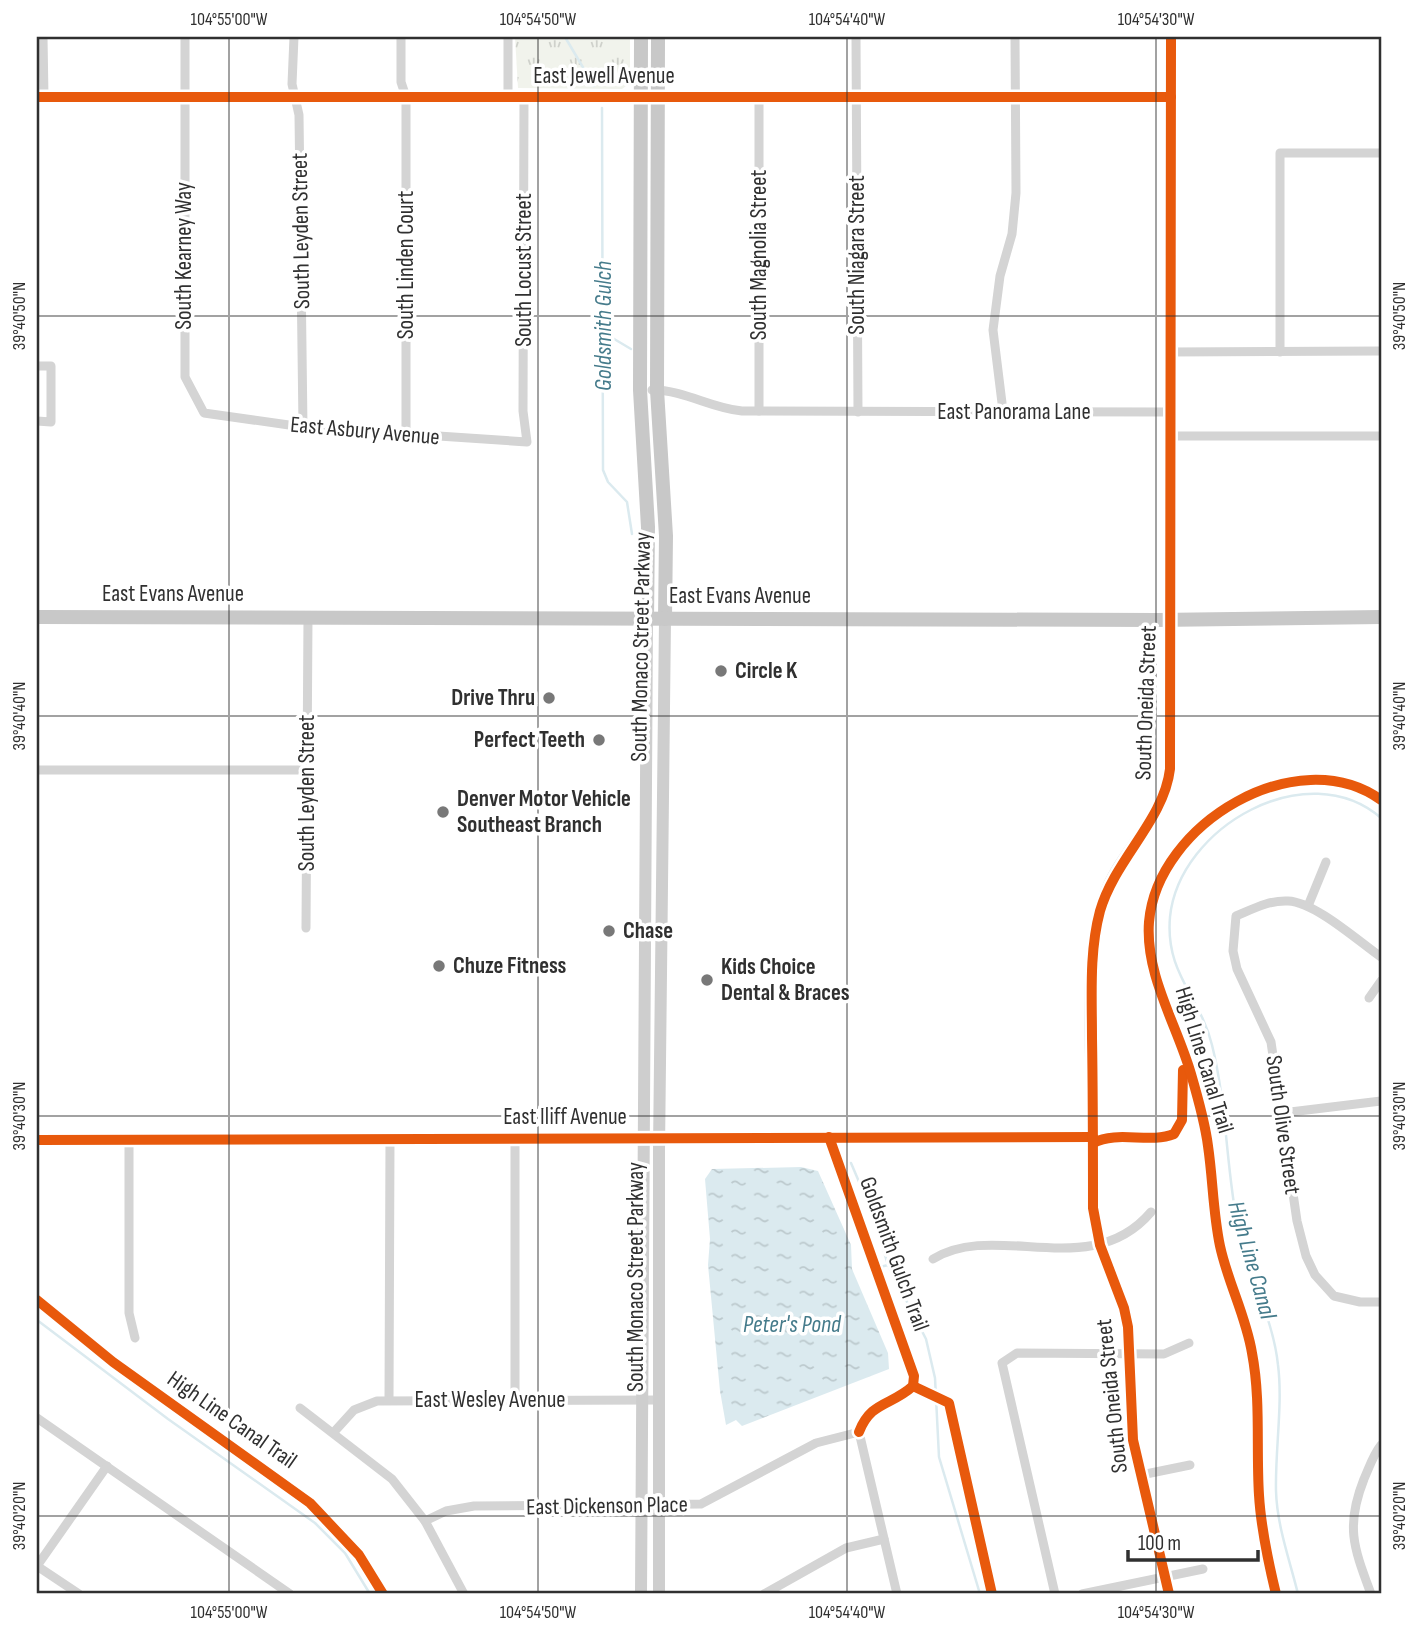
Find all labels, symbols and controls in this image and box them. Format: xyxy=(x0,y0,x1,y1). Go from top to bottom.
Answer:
text: 104°55'00"W xyxy=(191,9,268,30)
text: 104°54'50"W xyxy=(500,9,576,30)
text: 104°54'40"W xyxy=(809,9,886,30)
text: 104°54'30"W xyxy=(1118,9,1195,30)
street label: East Jewell Avenue xyxy=(533,62,675,90)
street label: South Leyden Street xyxy=(286,153,316,309)
street label: South Magnolia Street xyxy=(745,170,773,340)
street label: South Niagara Street xyxy=(843,175,871,335)
street label: South Kearney Way xyxy=(170,182,198,330)
street label: South Linden Court xyxy=(392,191,420,339)
street label: South Locust Street xyxy=(510,193,538,347)
water label: Goldsmith Gulch xyxy=(589,261,618,391)
text: 39°40'50"N xyxy=(9,282,30,350)
text: 39°40'50"N xyxy=(1389,282,1410,350)
street label: East Panorama Lane xyxy=(937,398,1091,426)
street label: East Asbury Avenue xyxy=(289,411,441,451)
street label: South Monaco Street Parkway xyxy=(625,532,657,762)
street label: East Evans Avenue xyxy=(102,580,244,608)
street label: East Evans Avenue xyxy=(669,582,811,610)
street label: South Oneida Street xyxy=(1129,625,1163,781)
place label: Circle K xyxy=(735,657,798,685)
marker: Circle K xyxy=(713,663,729,679)
text: 39°40'40"N xyxy=(9,682,30,750)
text: 39°40'40"N xyxy=(1389,682,1410,750)
place label: Drive Thru xyxy=(451,684,535,712)
marker: Drive Thru xyxy=(541,690,557,706)
street label: South Leyden Street xyxy=(293,715,321,871)
place label: Perfect Teeth xyxy=(474,726,585,754)
marker: Perfect Teeth xyxy=(591,732,607,748)
place label: Denver Motor Vehicle Southeast Branch xyxy=(457,785,631,839)
marker: Denver Motor Vehicle Southeast Branch xyxy=(435,804,451,820)
place label: Chase xyxy=(623,917,673,945)
marker: Chase xyxy=(601,923,617,939)
place label: Chuze Fitness xyxy=(453,952,567,980)
place label: Kids Choice Dental & Braces xyxy=(721,953,850,1007)
marker: Chuze Fitness xyxy=(431,958,447,974)
marker: Kids Choice Dental & Braces xyxy=(699,972,715,988)
street label: High Line Canal Trail xyxy=(1168,983,1240,1137)
street label: South Olive Street xyxy=(1259,1054,1307,1196)
text: 39°40'30"N xyxy=(9,1082,30,1150)
text: 39°40'30"N xyxy=(1389,1082,1410,1150)
street label: East Iliff Avenue xyxy=(503,1103,627,1131)
street label: South Monaco Street Parkway xyxy=(622,1162,650,1392)
street label: Goldsmith Gulch Trail xyxy=(853,1173,935,1335)
water label: High Line Canal xyxy=(1221,1198,1283,1323)
water label: Peter's Pond xyxy=(743,1310,842,1339)
street label: South Oneida Street xyxy=(1090,1318,1134,1474)
street label: High Line Canal Trail xyxy=(162,1365,302,1475)
street label: East Wesley Avenue xyxy=(414,1386,566,1414)
text: 39°40'20"N xyxy=(9,1482,30,1550)
text: 39°40'20"N xyxy=(1389,1482,1410,1550)
street label: East Dickenson Place xyxy=(526,1491,688,1521)
scale bar xyxy=(1128,1519,1257,1563)
text: 100 m xyxy=(1138,1531,1181,1556)
text: 104°55'00"W xyxy=(191,1602,268,1623)
text: 104°54'50"W xyxy=(500,1602,576,1623)
text: 104°54'40"W xyxy=(809,1602,886,1623)
text: 104°54'30"W xyxy=(1118,1602,1195,1623)

